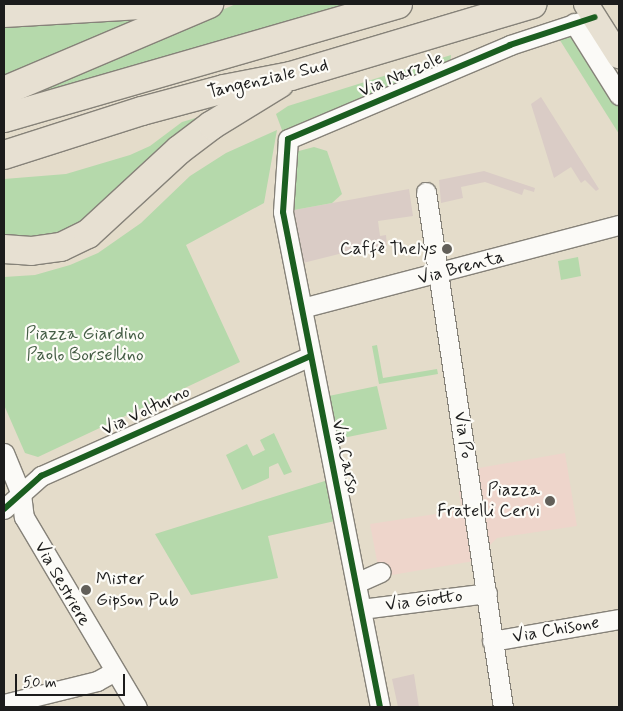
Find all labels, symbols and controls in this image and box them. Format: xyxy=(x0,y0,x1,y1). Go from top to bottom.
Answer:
street label: Via Narzole xyxy=(357,48,445,102)
street label: Tangenziale Sud xyxy=(206,55,330,103)
place label: Caffè Thelys xyxy=(340,238,437,260)
marker: Caffè Thelys xyxy=(441,243,453,255)
street label: Via Brenta xyxy=(415,246,507,290)
park label: Piazza Giardino Paolo Borsellino xyxy=(25,324,145,366)
street label: Via Volturno xyxy=(99,381,193,441)
street label: Via Po xyxy=(449,411,477,459)
street label: Via Carso xyxy=(327,419,363,495)
place label: Piazza Fratelli Cervi xyxy=(437,480,540,522)
marker: Piazza Fratelli Cervi xyxy=(544,495,556,507)
street label: Via Sestriere xyxy=(29,538,95,630)
place label: Mister Gipson Pub xyxy=(96,569,178,612)
marker: Mister Gipson Pub xyxy=(80,584,92,596)
street label: Via Giotto xyxy=(384,586,464,616)
street label: Via Chisone xyxy=(511,612,601,648)
scale bar xyxy=(18,664,128,696)
text: 50 m xyxy=(23,673,57,693)

